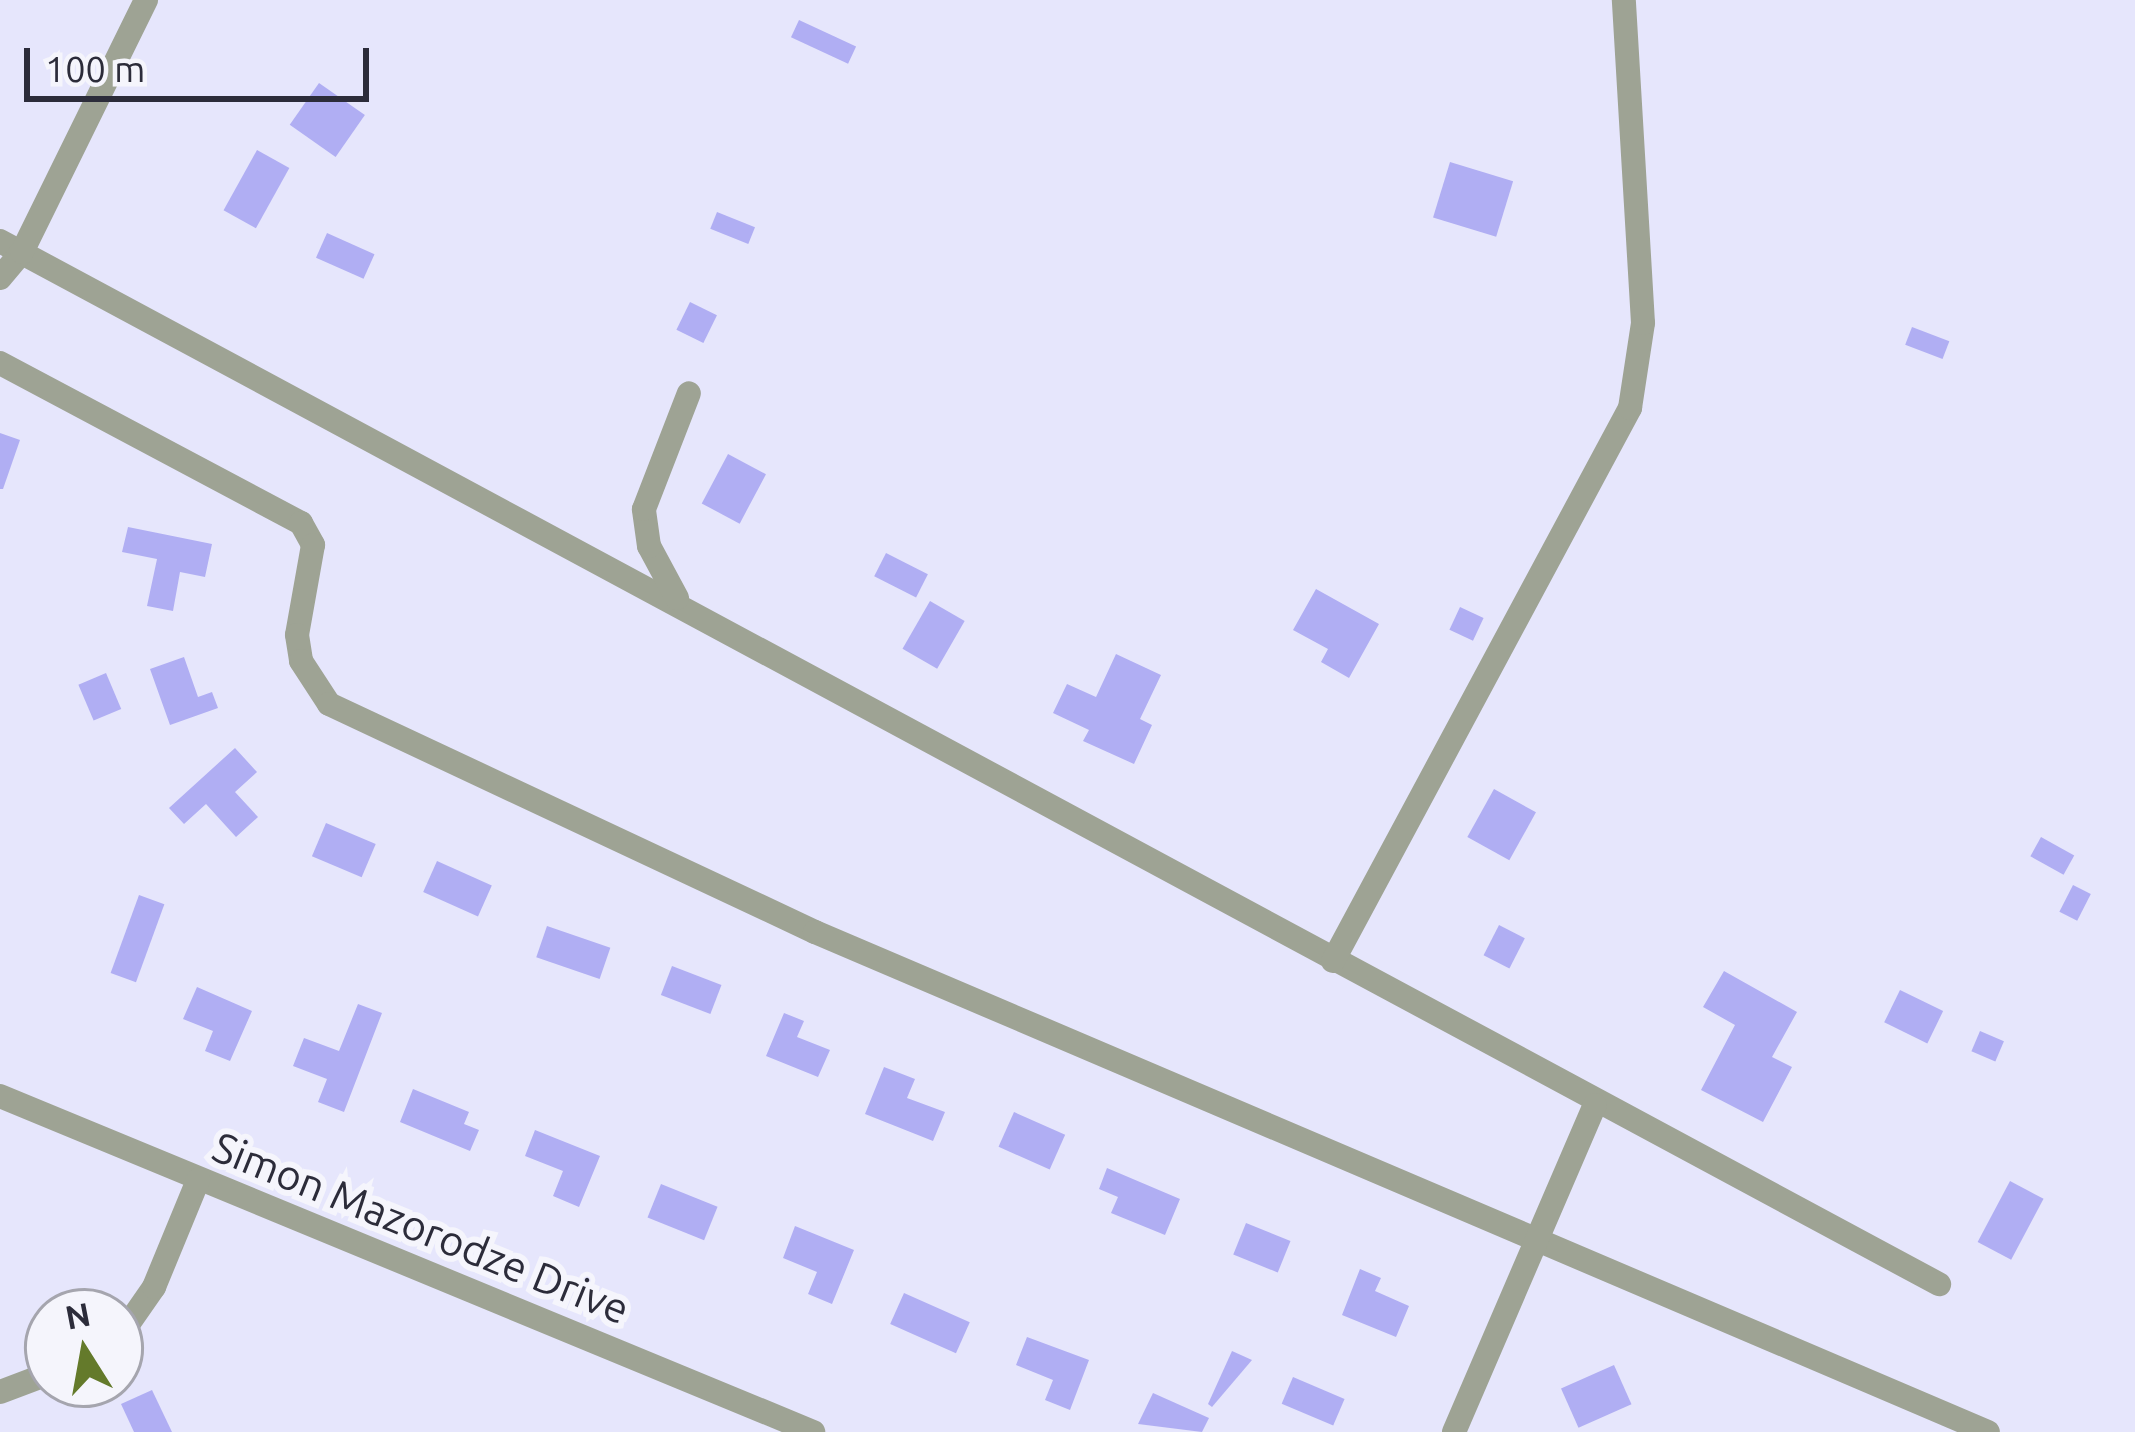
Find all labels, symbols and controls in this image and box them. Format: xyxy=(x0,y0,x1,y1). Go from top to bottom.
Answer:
scale bar xyxy=(30,24,375,98)
text: 100 m xyxy=(45,48,145,89)
street label: Simon Mazorodze Drive xyxy=(206,1121,636,1335)
north arrow xyxy=(24,1288,144,1408)
text: N xyxy=(62,1295,93,1336)

